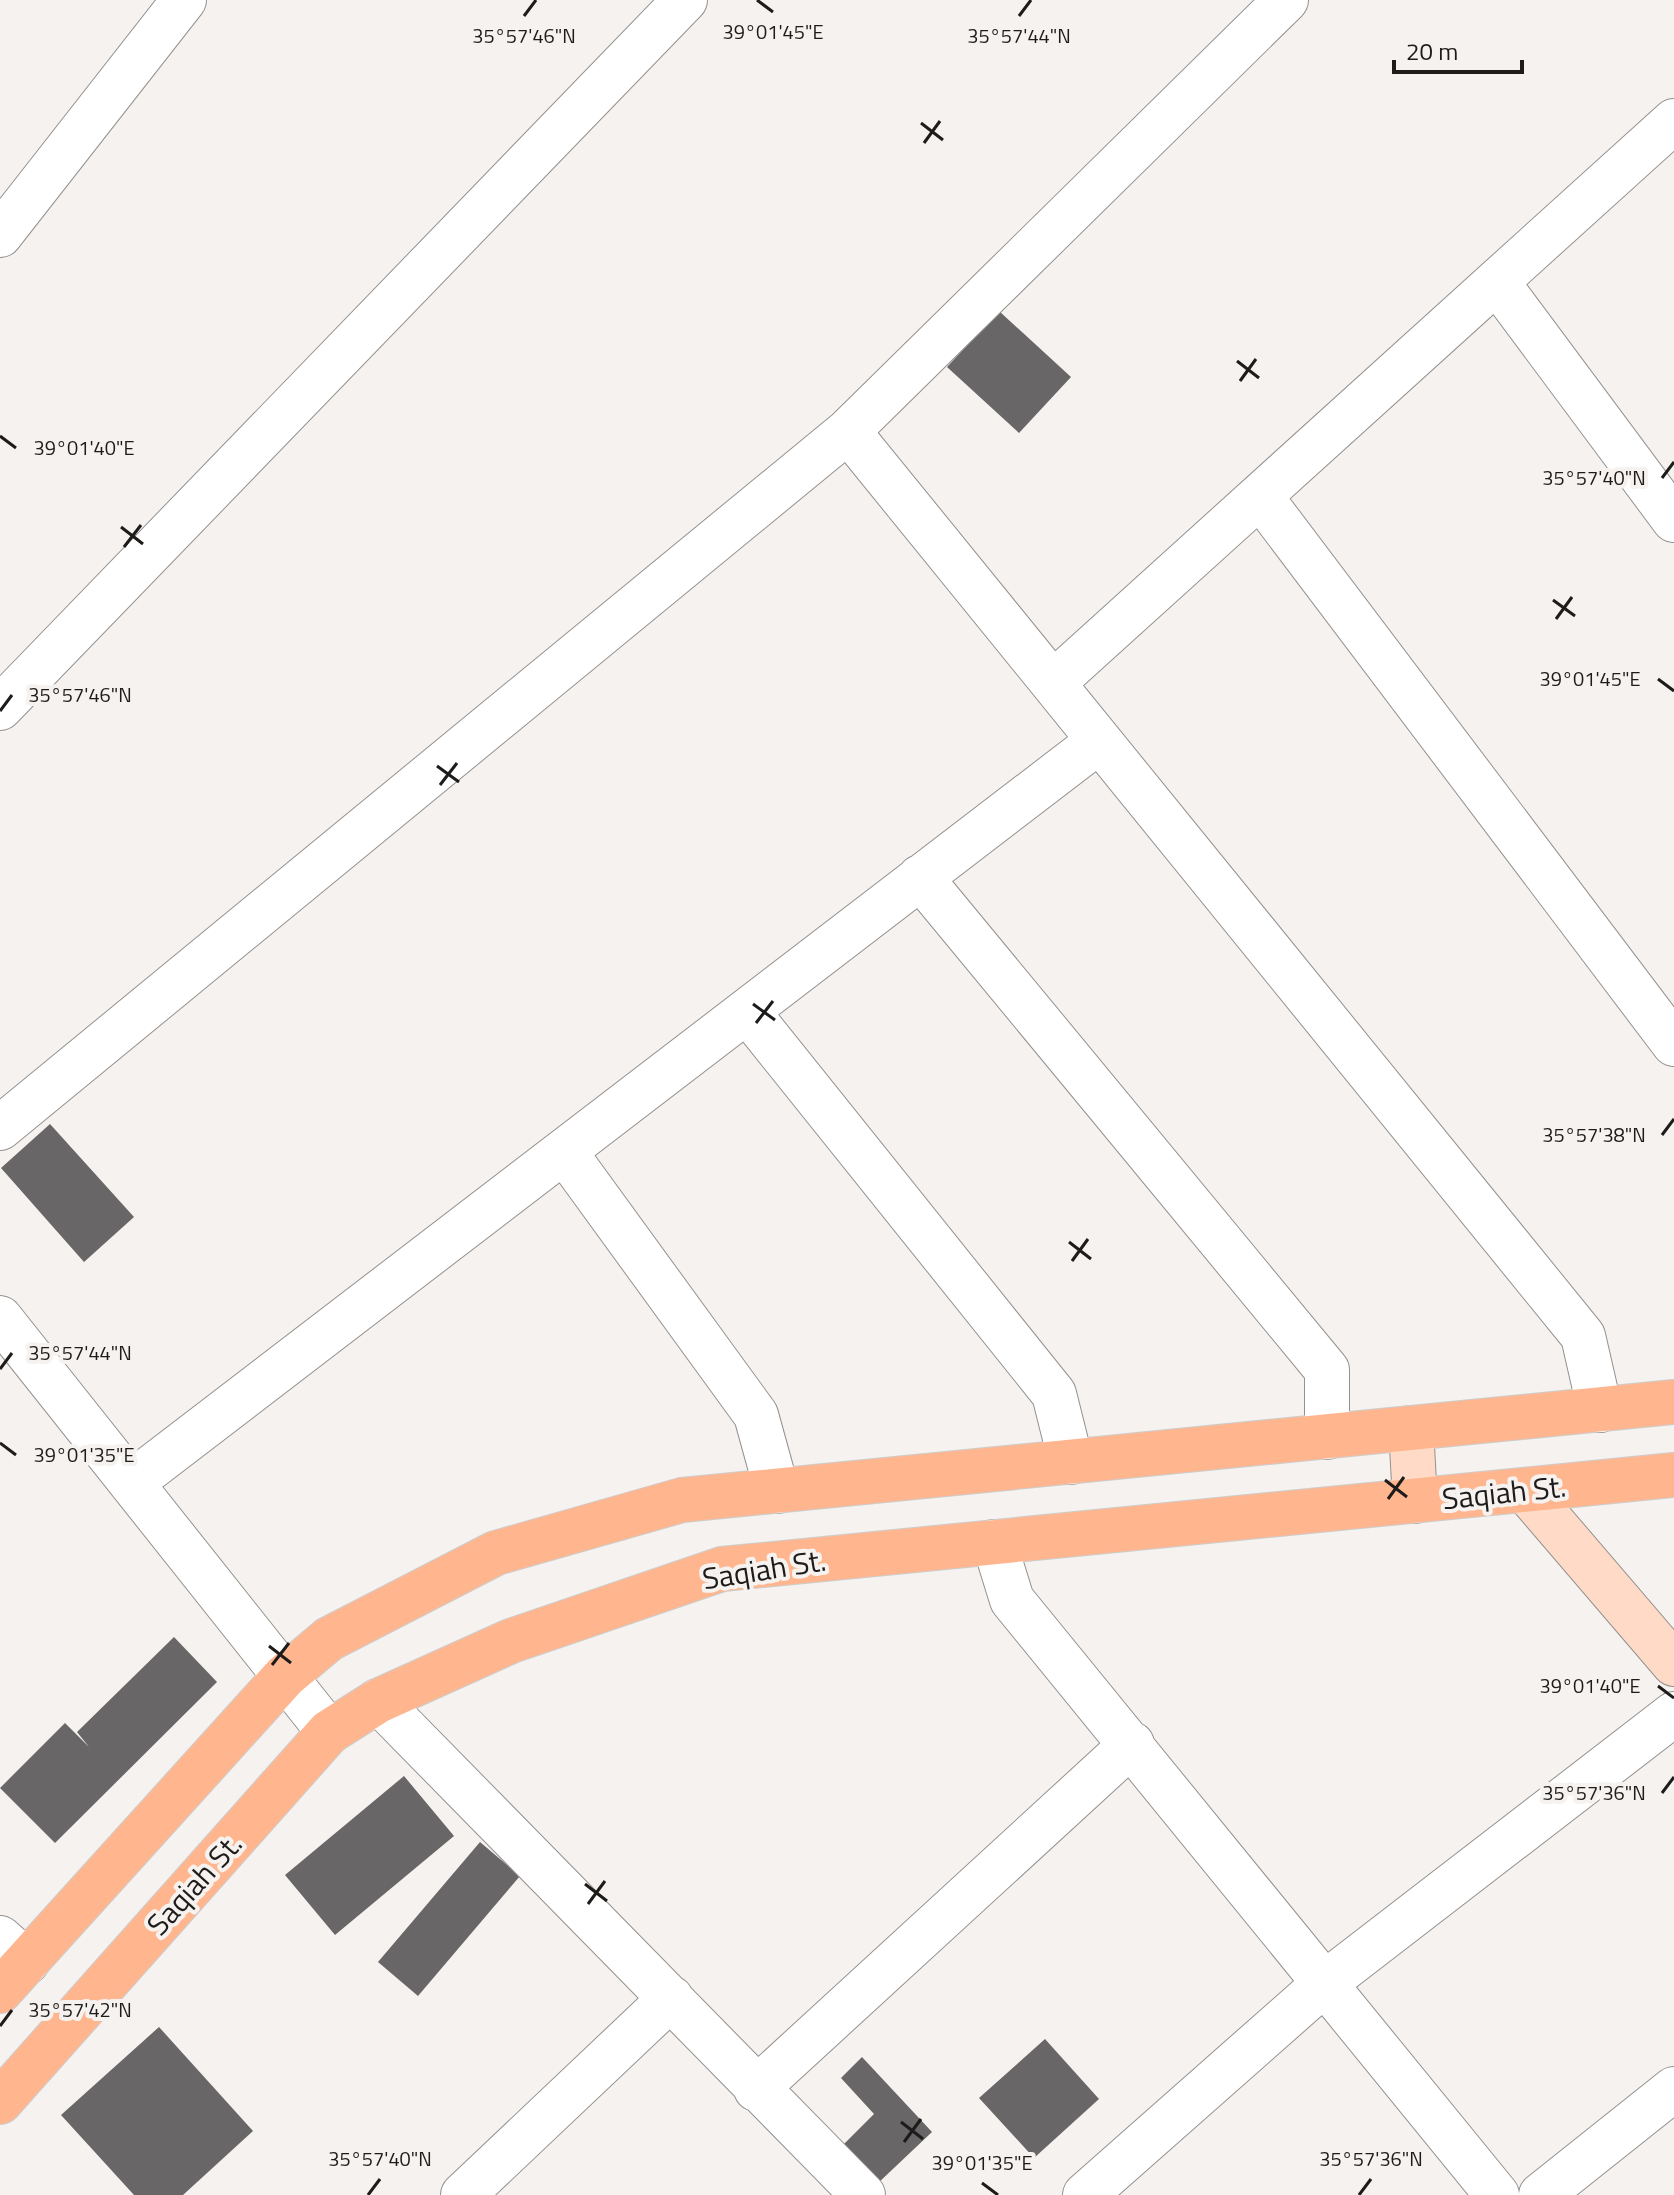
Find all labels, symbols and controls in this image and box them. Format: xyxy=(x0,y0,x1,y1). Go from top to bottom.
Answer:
text: 39°01'45"E xyxy=(722,16,824,47)
text: 35°57'46"N xyxy=(472,20,576,51)
text: 35°57'44"N xyxy=(967,20,1071,51)
scale bar xyxy=(1394,24,1522,74)
text: 20 m xyxy=(1406,33,1458,69)
text: 39°01'40"E xyxy=(33,432,135,463)
text: 35°57'40"N xyxy=(1542,462,1646,493)
text: 39°01'45"E xyxy=(1539,663,1641,694)
text: 35°57'46"N xyxy=(28,679,132,710)
text: 35°57'38"N xyxy=(1542,1119,1646,1150)
text: 35°57'44"N xyxy=(28,1337,132,1368)
text: 39°01'35"E xyxy=(33,1439,135,1470)
street label: Saqiah St. xyxy=(1440,1463,1568,1521)
street label: Saqiah St. xyxy=(699,1537,829,1601)
text: 39°01'40"E xyxy=(1539,1670,1641,1701)
text: 35°57'36"N xyxy=(1542,1777,1646,1808)
street label: Saqiah St. xyxy=(135,1822,253,1946)
text: 35°57'42"N xyxy=(28,1994,132,2025)
text: 35°57'40"N xyxy=(328,2143,432,2174)
text: 35°57'36"N xyxy=(1319,2143,1423,2174)
text: 39°01'35"E xyxy=(931,2147,1033,2178)

